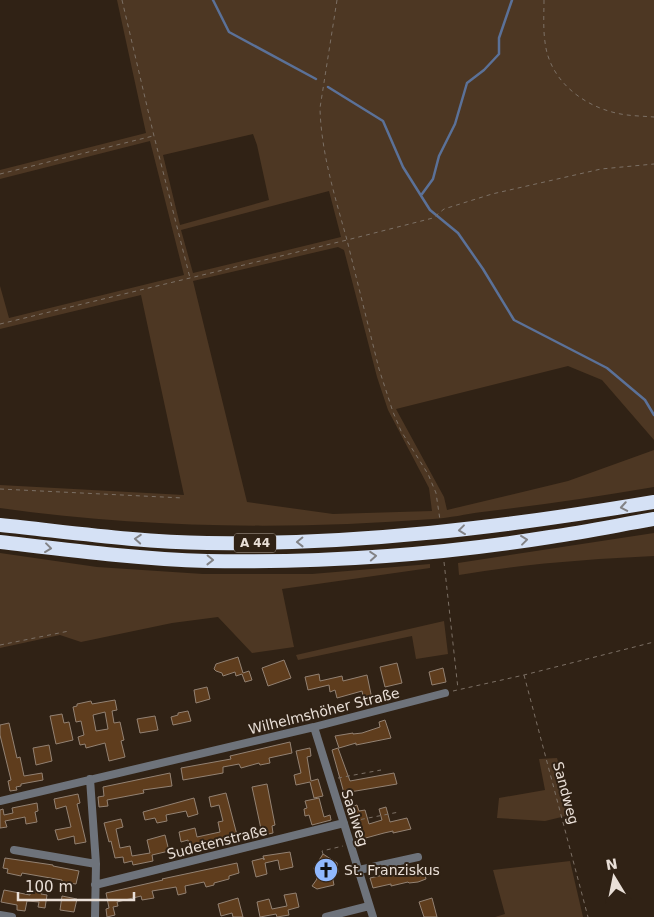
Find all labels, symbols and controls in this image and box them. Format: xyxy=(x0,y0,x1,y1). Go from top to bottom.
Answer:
one-way arrow xyxy=(619,502,628,512)
one-way arrow xyxy=(458,524,466,535)
one-way arrow xyxy=(134,533,142,544)
road number: A 44 xyxy=(234,534,276,552)
one-way arrow xyxy=(520,535,528,546)
one-way arrow xyxy=(296,537,304,547)
one-way arrow xyxy=(45,542,53,553)
one-way arrow xyxy=(369,551,377,562)
one-way arrow xyxy=(207,555,215,566)
street label: Wilhelmshöher Straße xyxy=(247,685,401,737)
street label: Sandweg xyxy=(550,760,582,826)
street label: Saalweg xyxy=(338,788,372,848)
street label: Sudetenstraße xyxy=(165,822,269,862)
north arrow xyxy=(589,852,639,902)
text: N xyxy=(605,855,619,873)
church icon: St. Franziskus xyxy=(313,857,339,883)
place label: St. Franziskus xyxy=(344,862,440,878)
scale bar xyxy=(18,870,134,902)
text: 100 m xyxy=(25,878,73,896)

